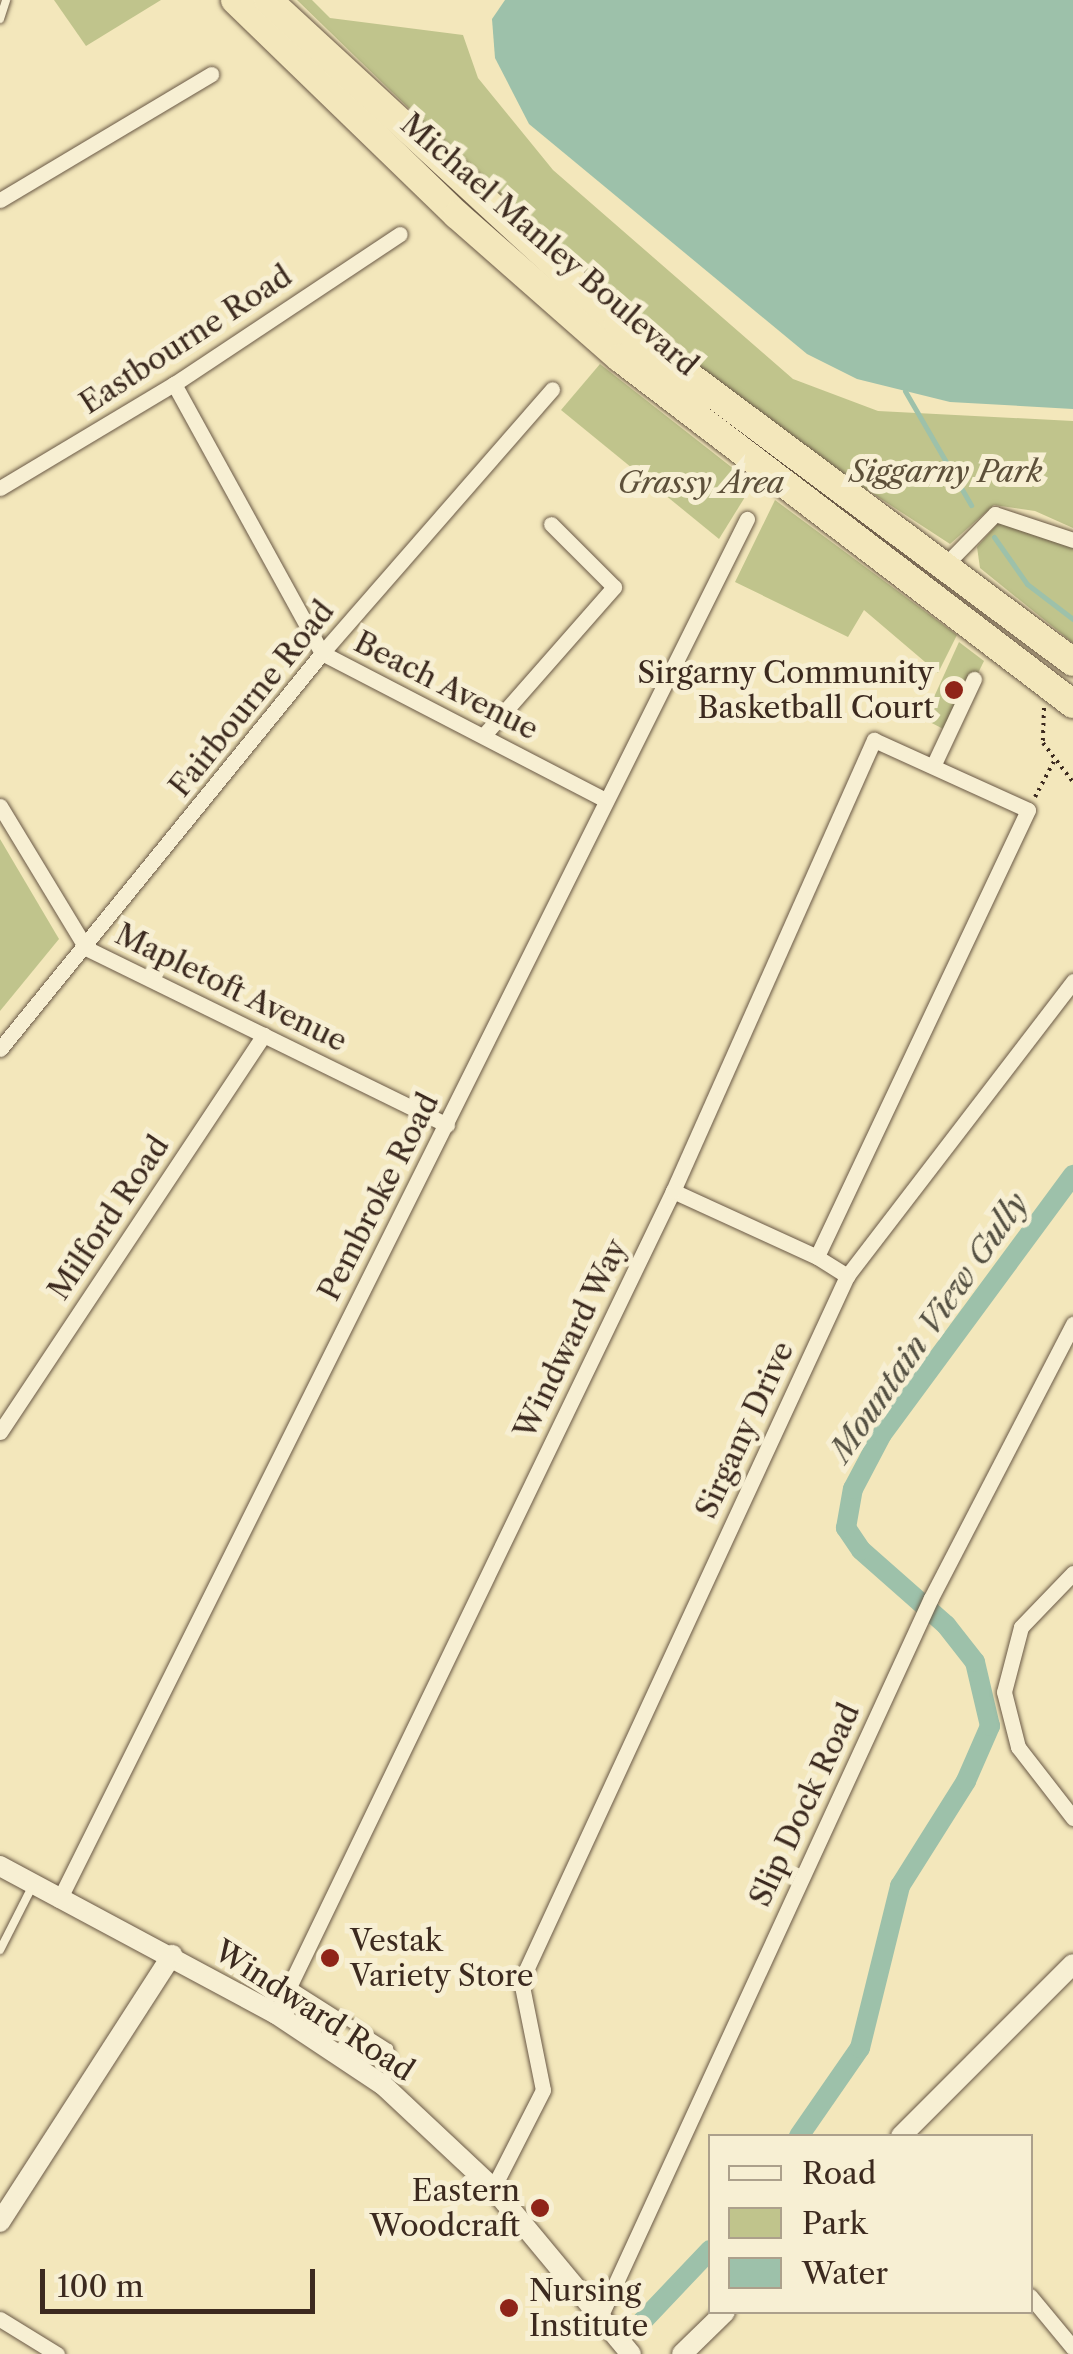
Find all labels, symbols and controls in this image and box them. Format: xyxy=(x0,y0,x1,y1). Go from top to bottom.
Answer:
street label: Michael Manley Boulevard xyxy=(393,106,705,384)
street label: Eastbourne Road xyxy=(73,258,299,422)
park label: Siggarny Park xyxy=(849,454,1043,490)
park label: Grassy Area xyxy=(618,465,784,501)
street label: Fairbourne Road xyxy=(162,594,342,804)
street label: Beach Avenue xyxy=(348,624,544,748)
place label: Sirgarny Community Basketball Court xyxy=(636,655,934,726)
marker: Sirgarny Community Basketball Court xyxy=(943,679,965,701)
street label: Mapletoft Avenue xyxy=(109,916,353,1060)
street label: Pembroke Road xyxy=(311,1087,447,1307)
street label: Milford Road xyxy=(41,1129,177,1307)
water label: Mountain View Gully xyxy=(822,1185,1036,1469)
street label: Windward Way xyxy=(507,1233,635,1445)
street label: Sirgany Drive xyxy=(688,1335,802,1525)
street label: Slip Dock Road xyxy=(742,1697,868,1913)
place label: Vestak Variety Store xyxy=(350,1923,535,1994)
street label: Windward Road xyxy=(207,1933,421,2089)
marker: Vestak Variety Store xyxy=(319,1947,341,1969)
legend xyxy=(708,2134,1033,2314)
text: Road xyxy=(802,2155,876,2192)
place label: Eastern Woodcraft xyxy=(370,2173,520,2244)
marker: Eastern Woodcraft xyxy=(529,2197,551,2219)
text: Park xyxy=(802,2205,867,2242)
scale bar xyxy=(45,2249,320,2311)
text: Water xyxy=(802,2255,888,2292)
text: 100 m xyxy=(57,2268,144,2305)
place label: Nursing Institute xyxy=(529,2273,648,2344)
marker: Nursing Institute xyxy=(498,2297,520,2319)

